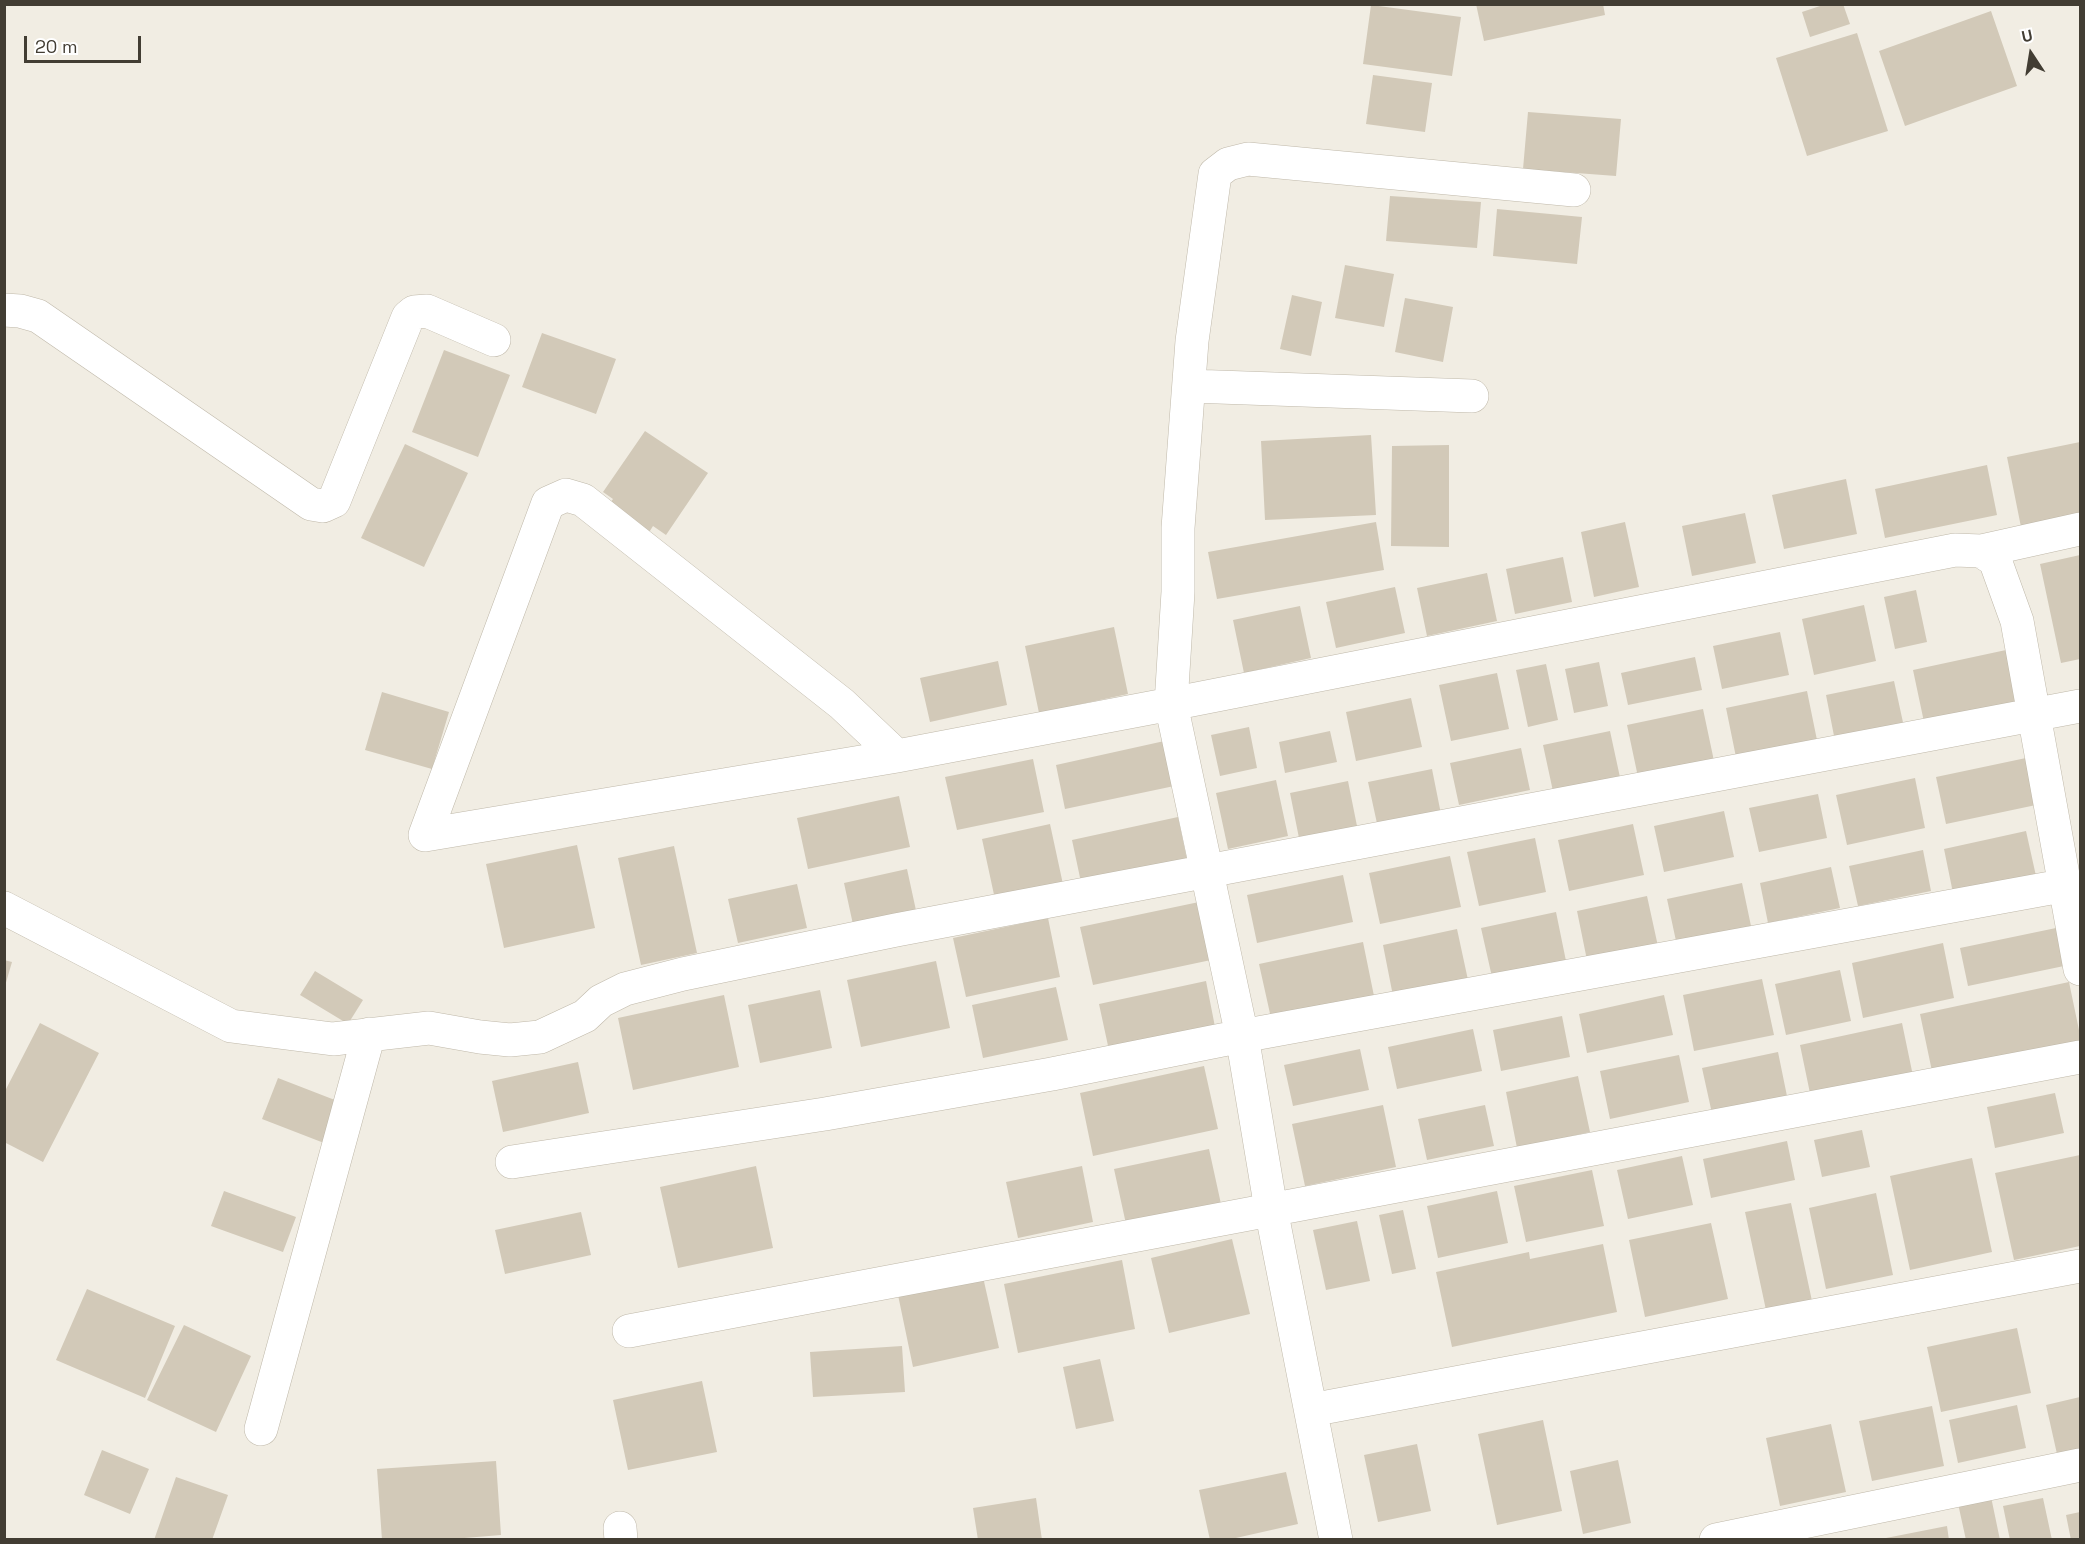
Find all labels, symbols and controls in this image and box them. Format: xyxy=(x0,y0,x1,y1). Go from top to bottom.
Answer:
scale bar xyxy=(27,24,144,62)
north arrow xyxy=(2001,24,2061,84)
text: U xyxy=(2020,25,2035,47)
text: 20 m xyxy=(35,35,78,58)

